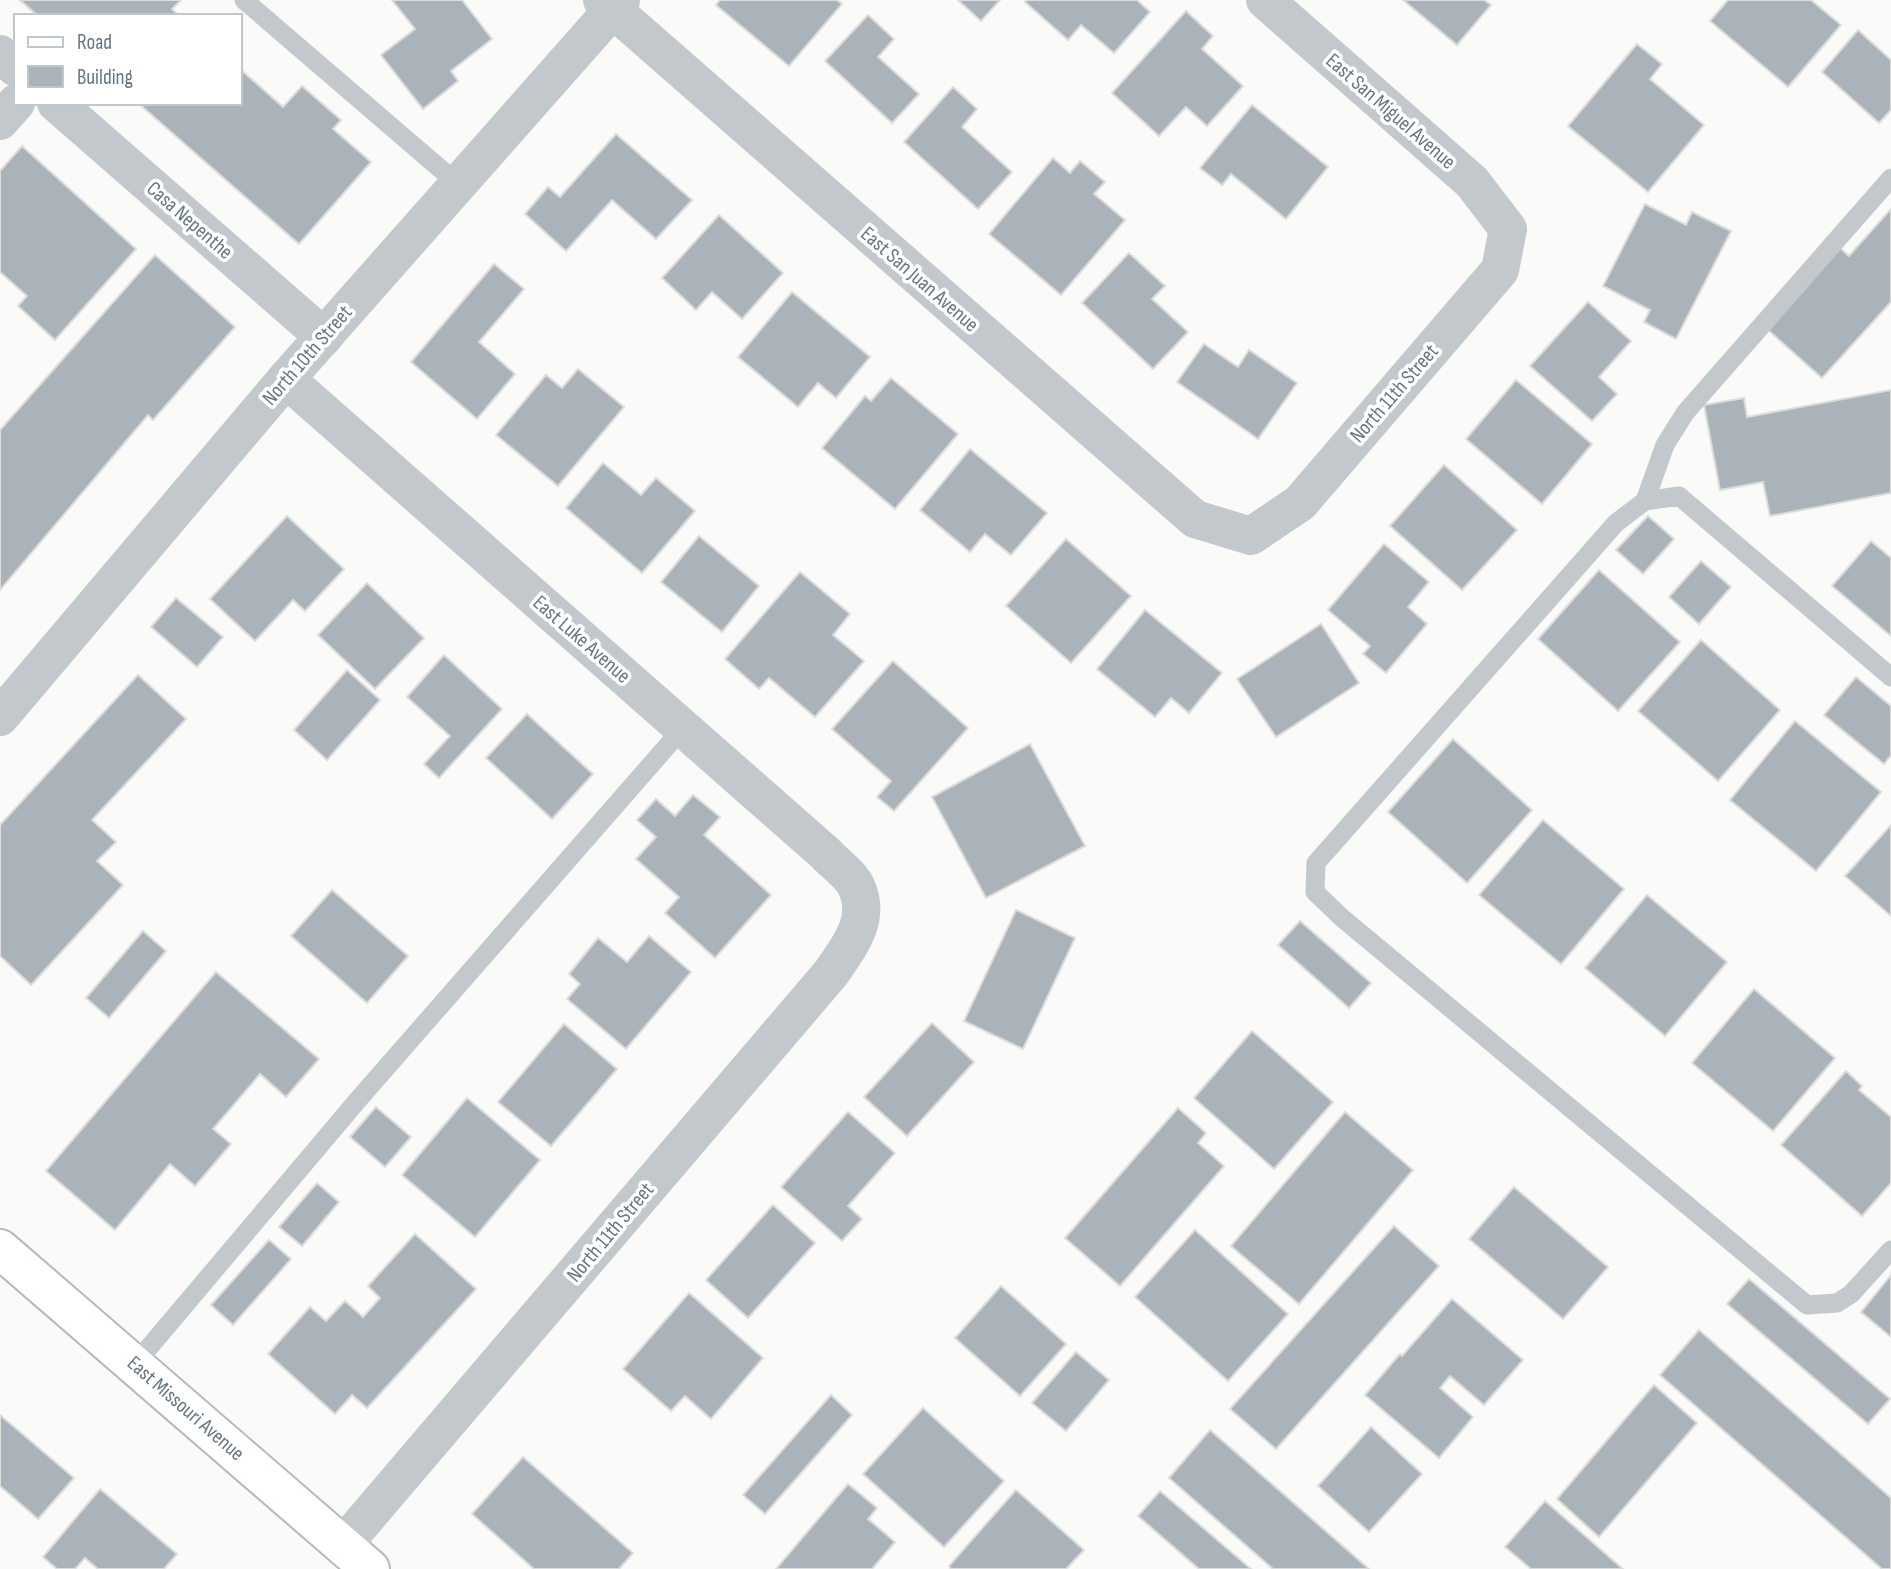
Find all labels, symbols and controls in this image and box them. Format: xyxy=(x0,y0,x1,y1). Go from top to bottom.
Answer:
legend xyxy=(14,14,242,105)
text: Road xyxy=(77,30,112,55)
street label: East San Miguel Avenue xyxy=(1321,48,1461,175)
text: Building xyxy=(77,65,133,90)
street label: Casa Nepenthe xyxy=(141,176,238,265)
street label: East San Juan Avenue xyxy=(856,221,984,337)
street label: North 10th Street xyxy=(257,300,358,410)
street label: North 11th Street xyxy=(1345,339,1444,448)
street label: East Luke Avenue xyxy=(528,590,636,689)
street label: North 11th Street xyxy=(562,1178,659,1287)
street label: East Missouri Avenue xyxy=(122,1351,249,1466)

